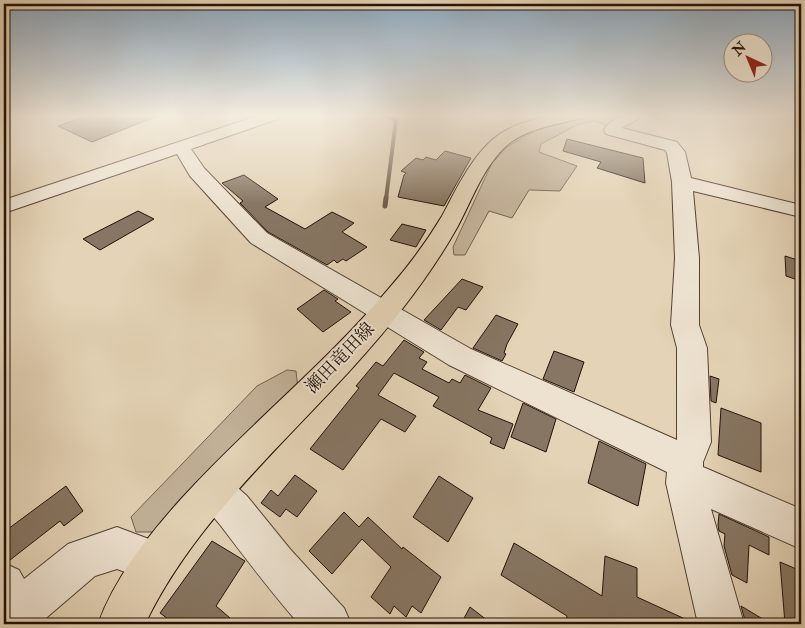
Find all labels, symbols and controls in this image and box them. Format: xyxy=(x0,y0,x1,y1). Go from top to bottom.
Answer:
north arrow xyxy=(722,32,772,82)
text: N xyxy=(728,38,750,60)
street label: 瀬田竜田線 xyxy=(300,318,380,398)

